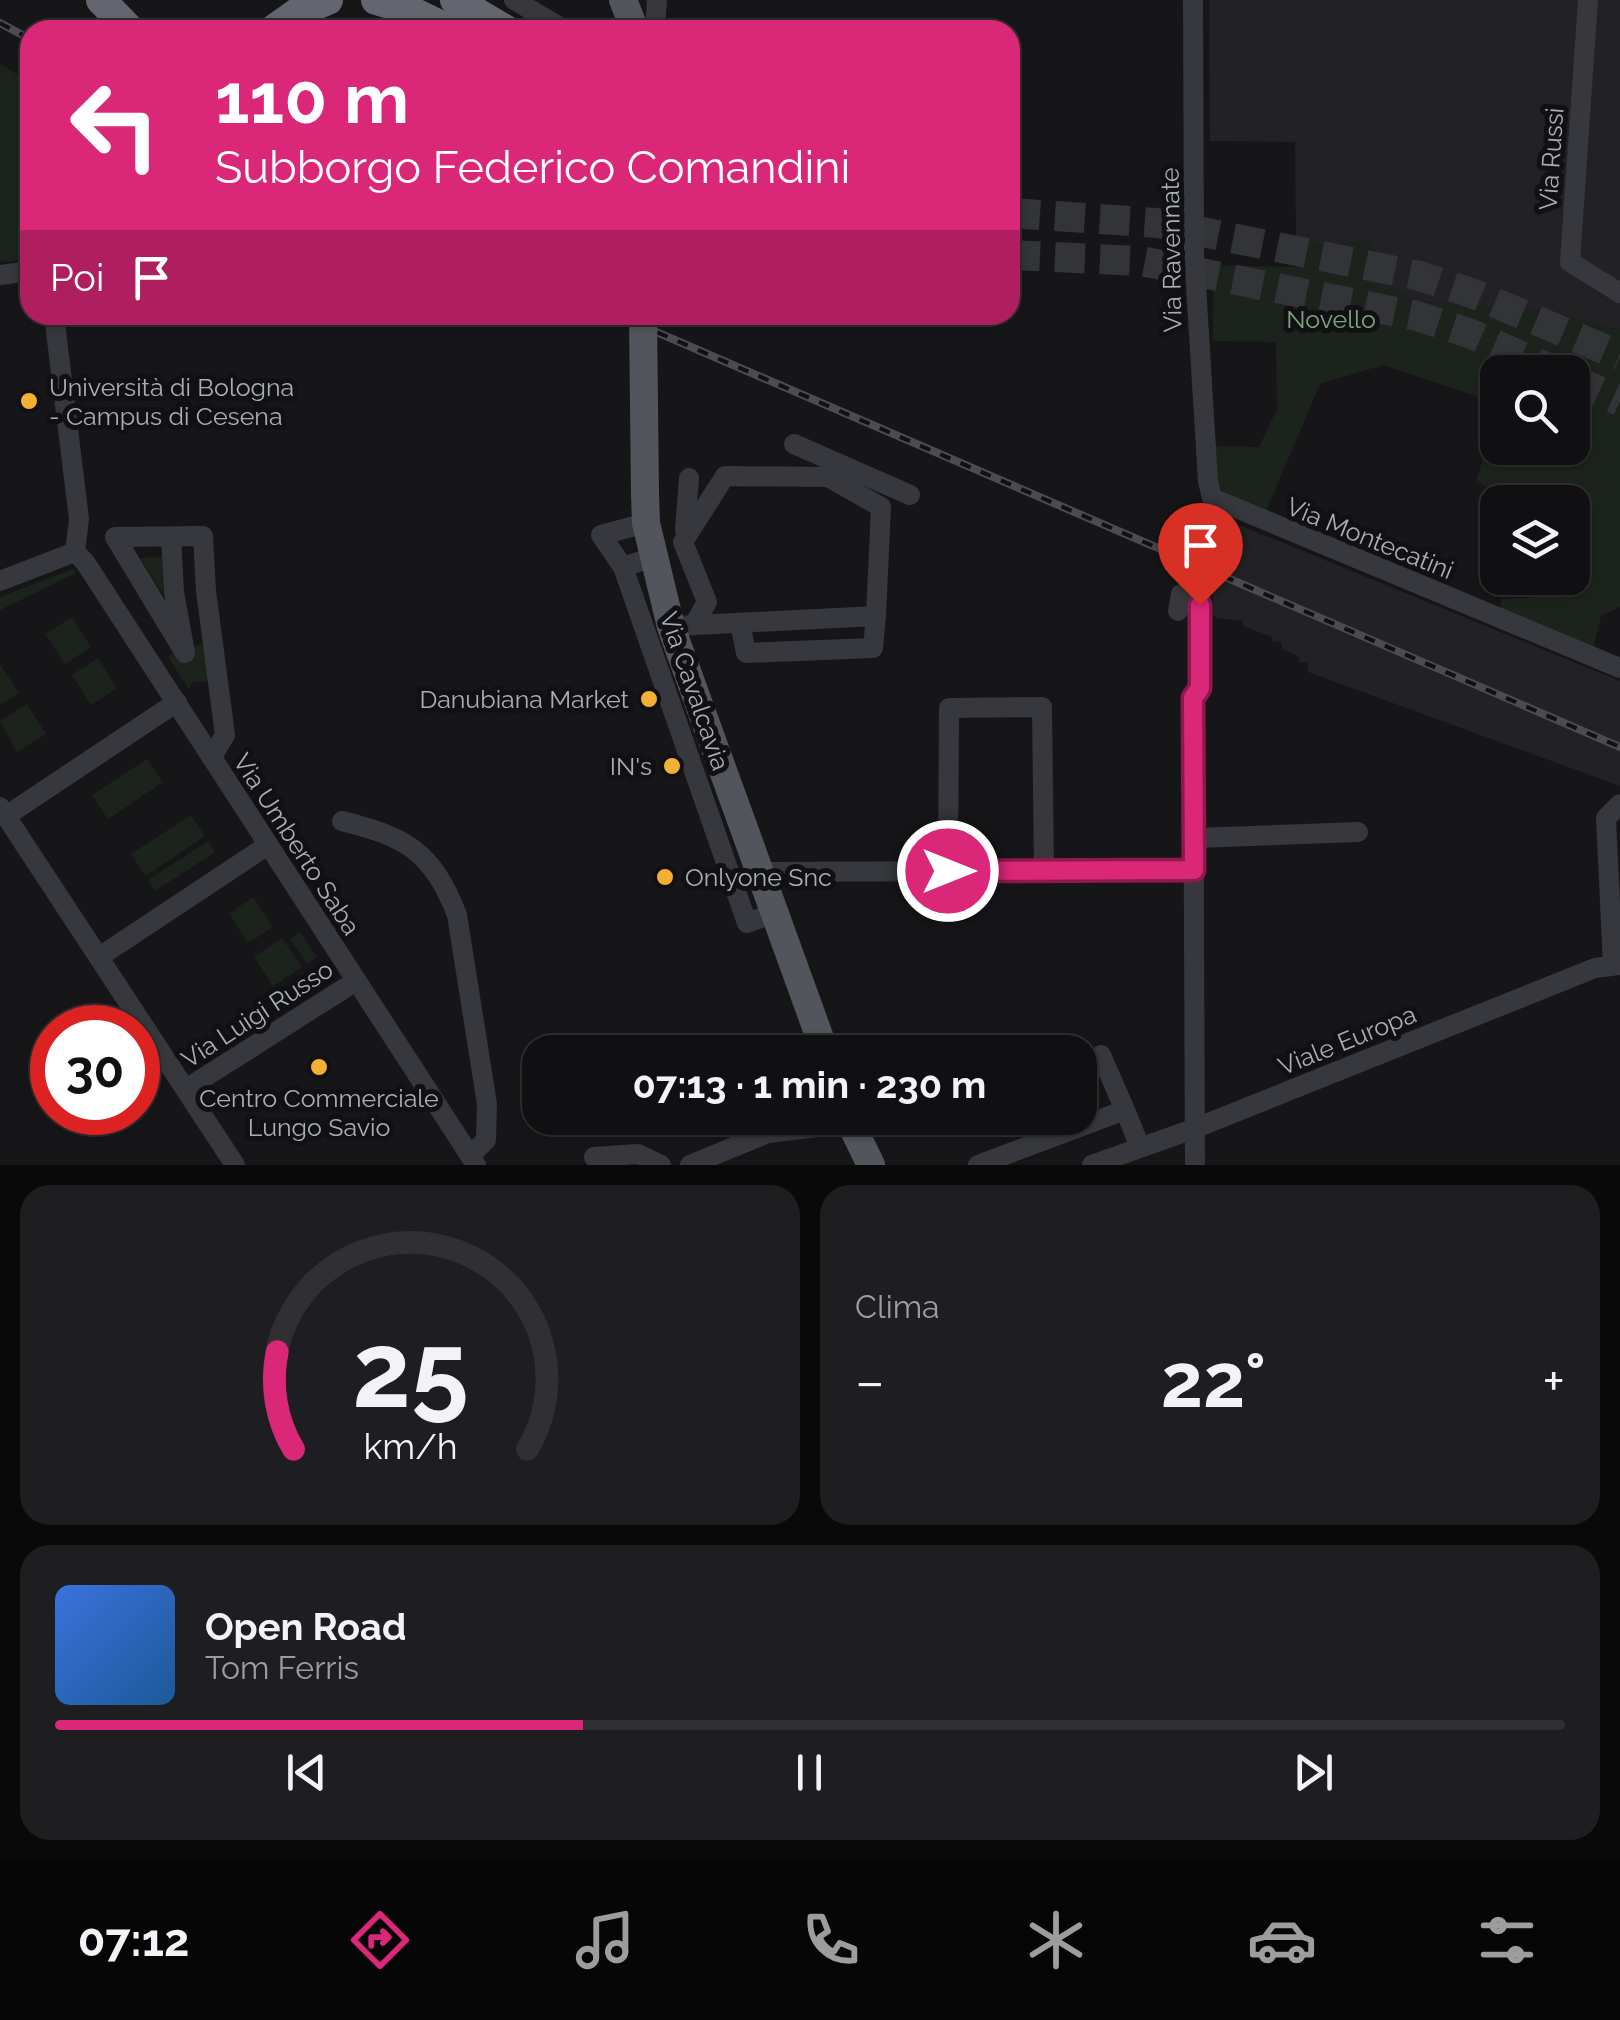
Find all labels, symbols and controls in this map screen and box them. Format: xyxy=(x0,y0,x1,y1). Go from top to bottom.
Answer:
text: 110 m xyxy=(215,57,409,139)
icon: left xyxy=(50,60,180,190)
street label: Via Russi xyxy=(1532,107,1570,211)
text: Subborgo Federico Comandini xyxy=(215,141,850,194)
street label: Via Ravennate xyxy=(1155,167,1187,333)
icon: arrive xyxy=(124,250,179,305)
text: Poi xyxy=(50,255,104,300)
park label: Novello xyxy=(1286,304,1376,334)
map controls xyxy=(1480,355,1590,595)
button: search xyxy=(1480,355,1590,465)
place label: Università di Bologna - Campus di Cesena xyxy=(49,372,294,431)
marker: Università di Bologna - Campus di Cesena xyxy=(18,390,40,412)
button: layers xyxy=(1480,485,1590,595)
street label: Via Montecatini xyxy=(1282,491,1458,585)
pin xyxy=(1158,503,1243,606)
icon: arrive xyxy=(1173,518,1228,573)
street label: Via Cavalcavia xyxy=(654,608,736,774)
place label: Danubiana Market xyxy=(419,684,630,714)
marker: Danubiana Market xyxy=(638,688,660,710)
street label: Via Umberto Saba xyxy=(227,748,367,940)
place label: IN's xyxy=(610,751,652,781)
marker: IN's xyxy=(661,755,683,777)
position arrow xyxy=(896,819,1000,923)
place label: Onlyone Snc xyxy=(685,862,832,892)
marker: Onlyone Snc xyxy=(654,866,676,888)
street label: Via Luigi Russo xyxy=(176,954,338,1074)
street label: Viale Europa xyxy=(1274,999,1420,1081)
speed limit sign: 30 xyxy=(30,1005,160,1135)
marker: Centro Commerciale Lungo Savio xyxy=(308,1056,330,1078)
text: 07:13 · 1 min · 230 m xyxy=(633,1062,986,1107)
place label: Centro Commerciale Lungo Savio xyxy=(199,1083,439,1142)
text: Clima xyxy=(855,1288,939,1325)
text: 25 xyxy=(352,1309,468,1431)
text: 22° xyxy=(1161,1336,1266,1425)
text: − xyxy=(855,1349,885,1414)
text: + xyxy=(1542,1349,1565,1414)
text: km/h xyxy=(363,1425,457,1467)
text: Open Road xyxy=(205,1604,406,1649)
text: Tom Ferris xyxy=(205,1649,359,1686)
icon: previous xyxy=(279,1745,334,1800)
icon: pause xyxy=(782,1745,837,1800)
icon: next xyxy=(1286,1745,1341,1800)
icon: directions xyxy=(345,1905,415,1975)
icon: music xyxy=(570,1905,640,1975)
icon: phone xyxy=(796,1905,866,1975)
icon: climate xyxy=(1021,1905,1091,1975)
icon: car xyxy=(1247,1905,1317,1975)
icon: filters xyxy=(1472,1905,1542,1975)
text: 07:12 xyxy=(78,1914,189,1967)

